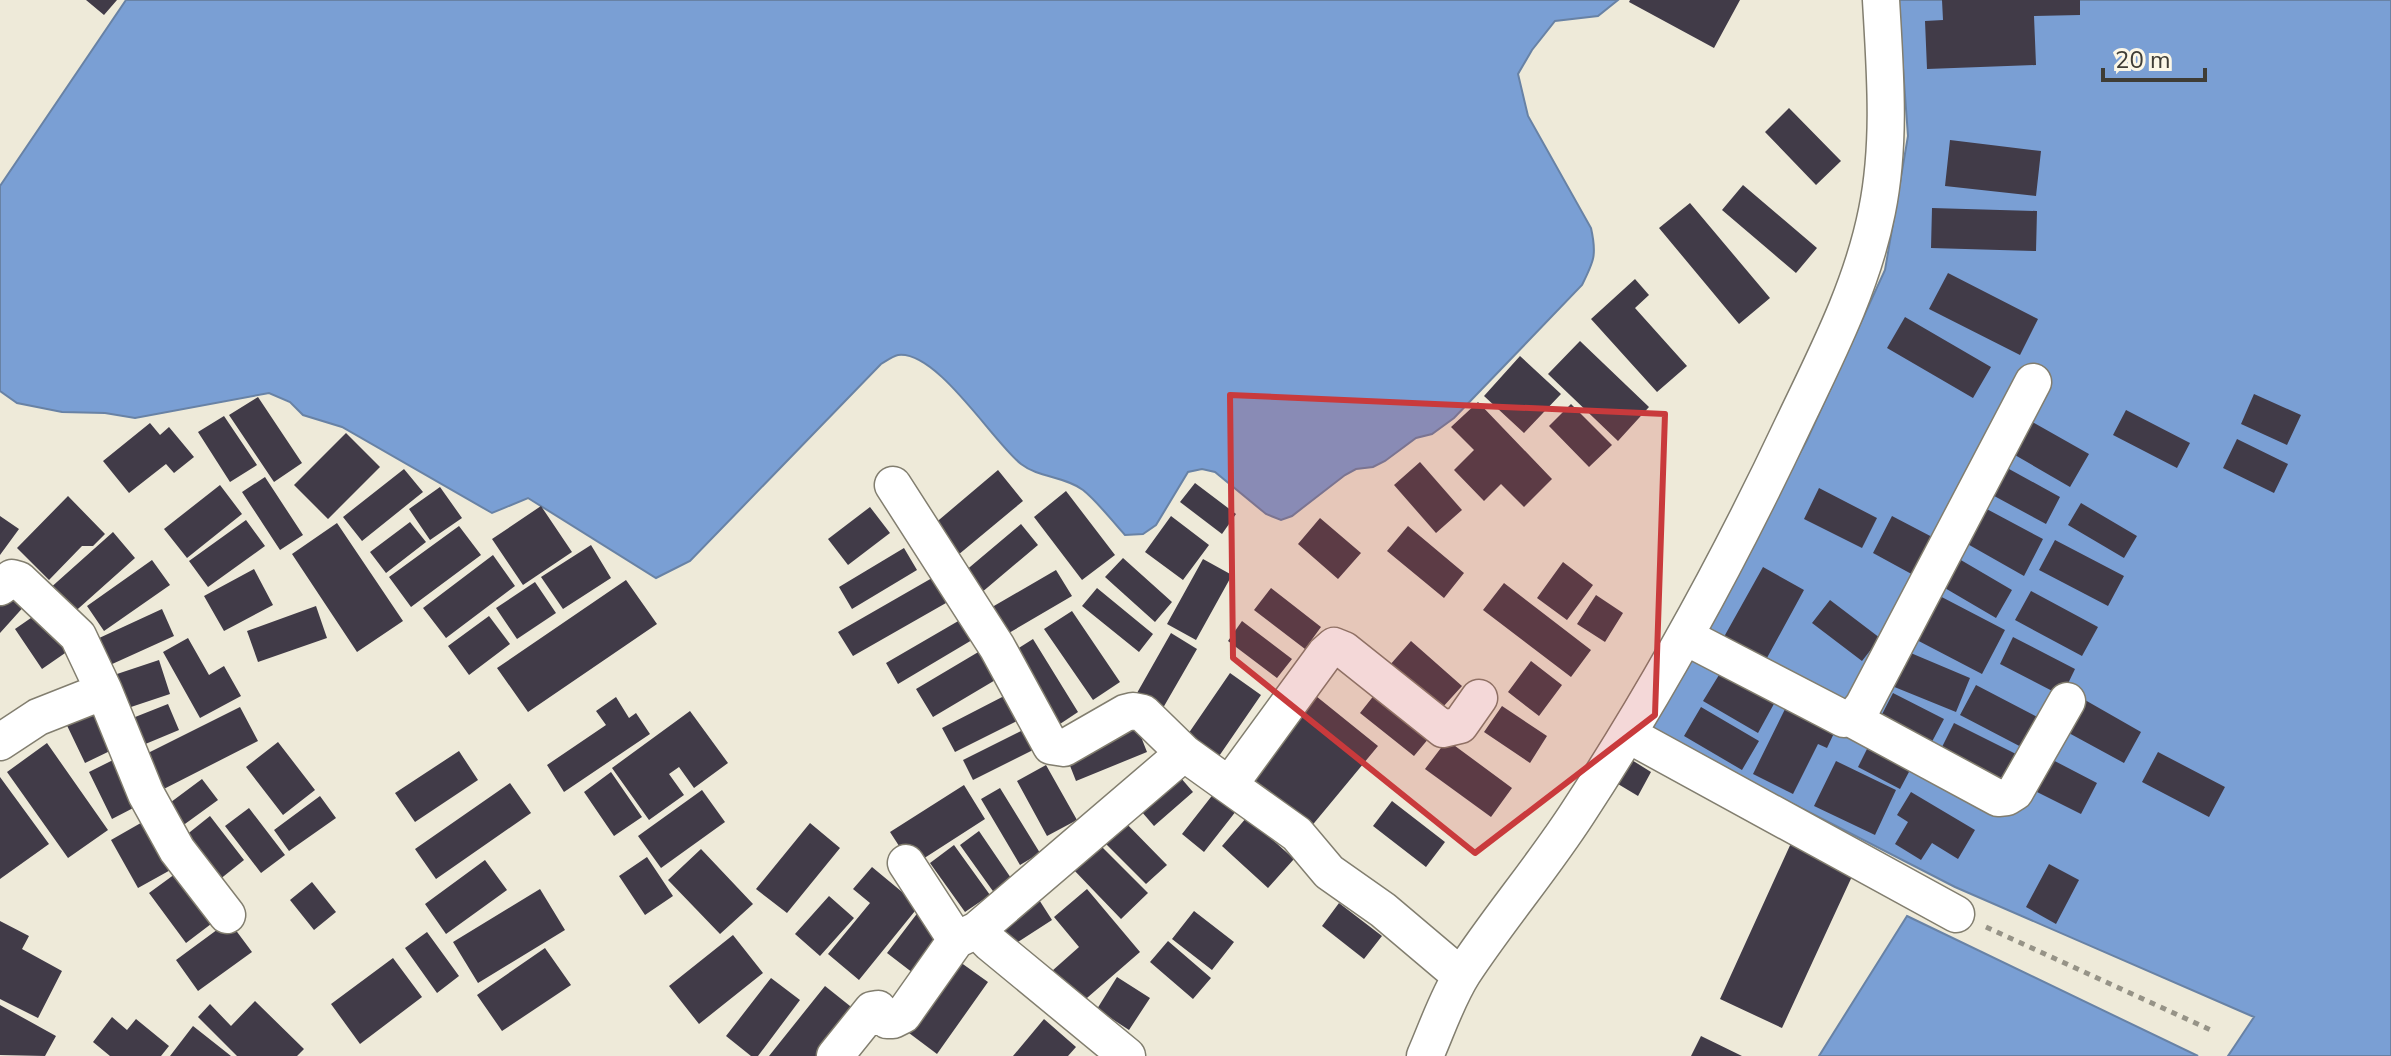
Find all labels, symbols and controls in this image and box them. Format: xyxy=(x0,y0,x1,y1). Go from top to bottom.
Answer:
scale bar xyxy=(2103,32,2205,82)
text: 20 m xyxy=(2115,44,2171,76)

